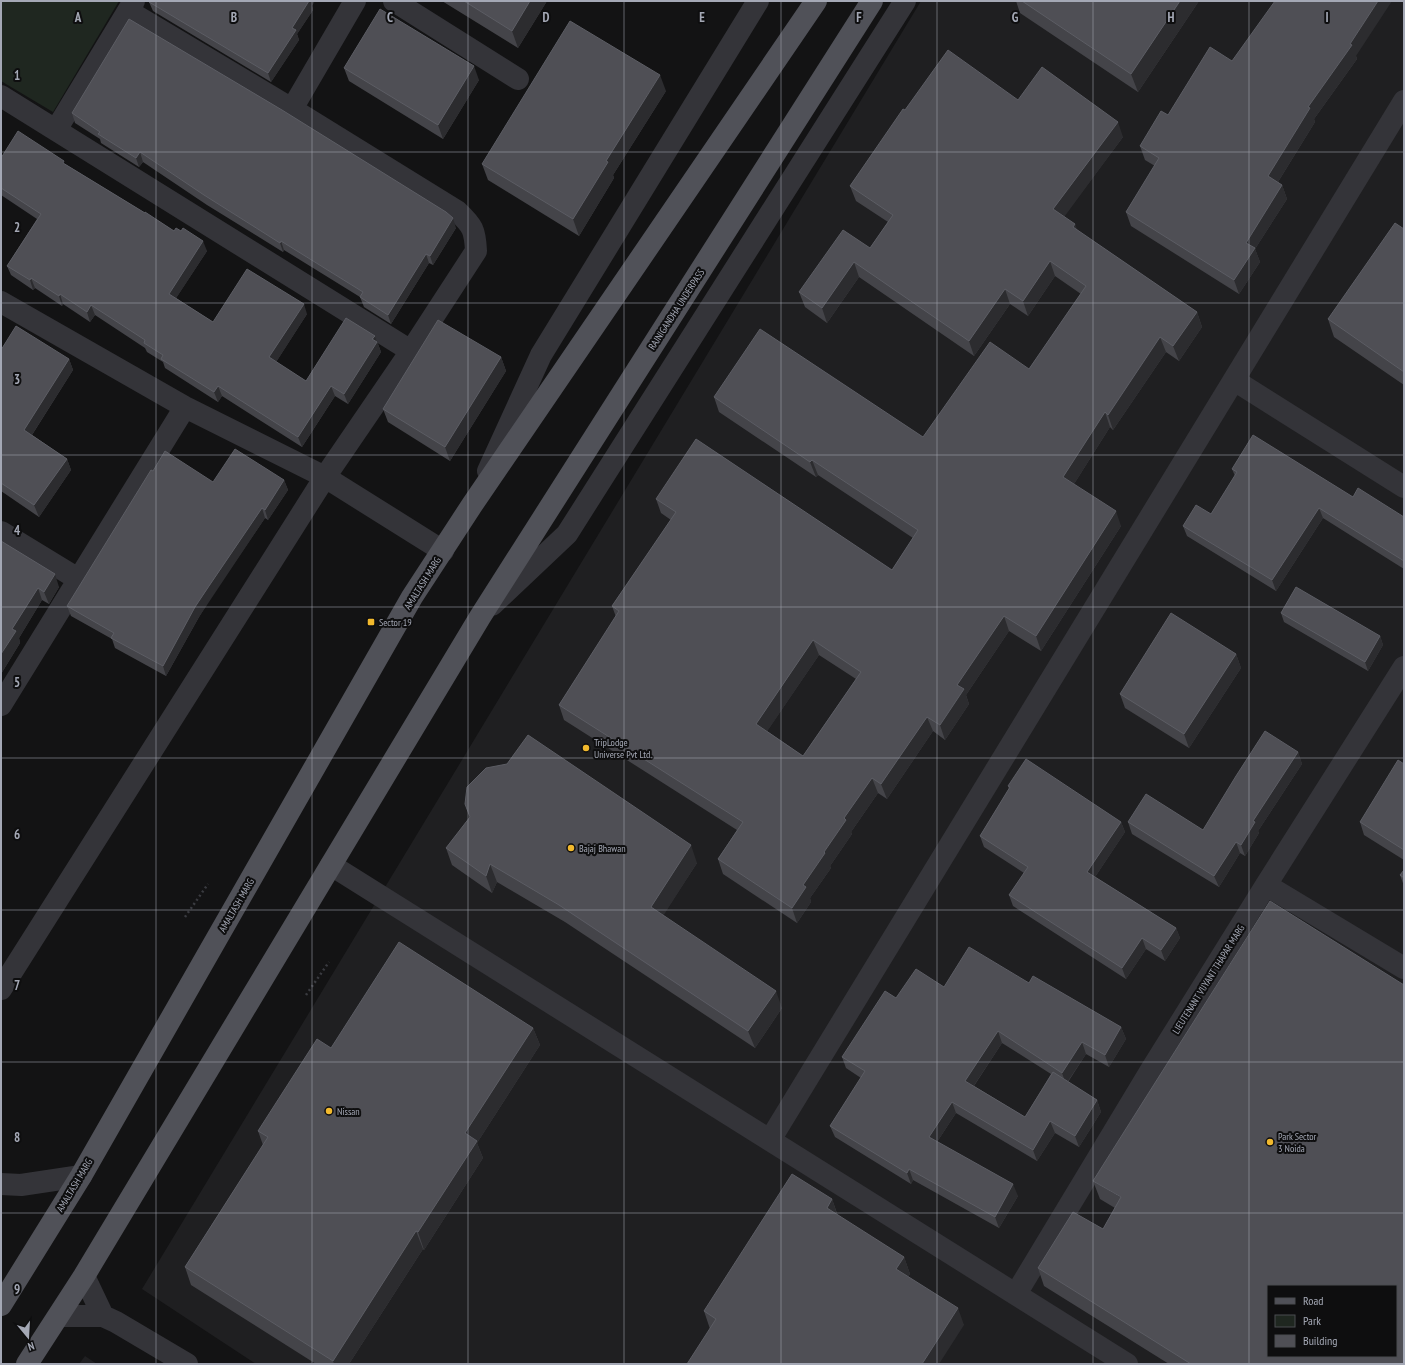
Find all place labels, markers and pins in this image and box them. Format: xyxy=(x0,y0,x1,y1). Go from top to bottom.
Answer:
place label: Sector 19 xyxy=(379,616,412,629)
marker: Sector 19 xyxy=(366,617,376,627)
place label: TripLodge Universe Pvt Ltd. xyxy=(594,736,652,761)
marker: TripLodge Universe Pvt Ltd. xyxy=(581,743,591,753)
place label: Bajaj Bhawan xyxy=(579,842,626,855)
marker: Bajaj Bhawan xyxy=(566,843,576,853)
place label: Nissan xyxy=(337,1105,360,1118)
marker: Nissan xyxy=(324,1106,334,1116)
place label: Park Sector 3 Noida xyxy=(1278,1130,1317,1155)
marker: Park Sector 3 Noida xyxy=(1265,1137,1275,1147)

